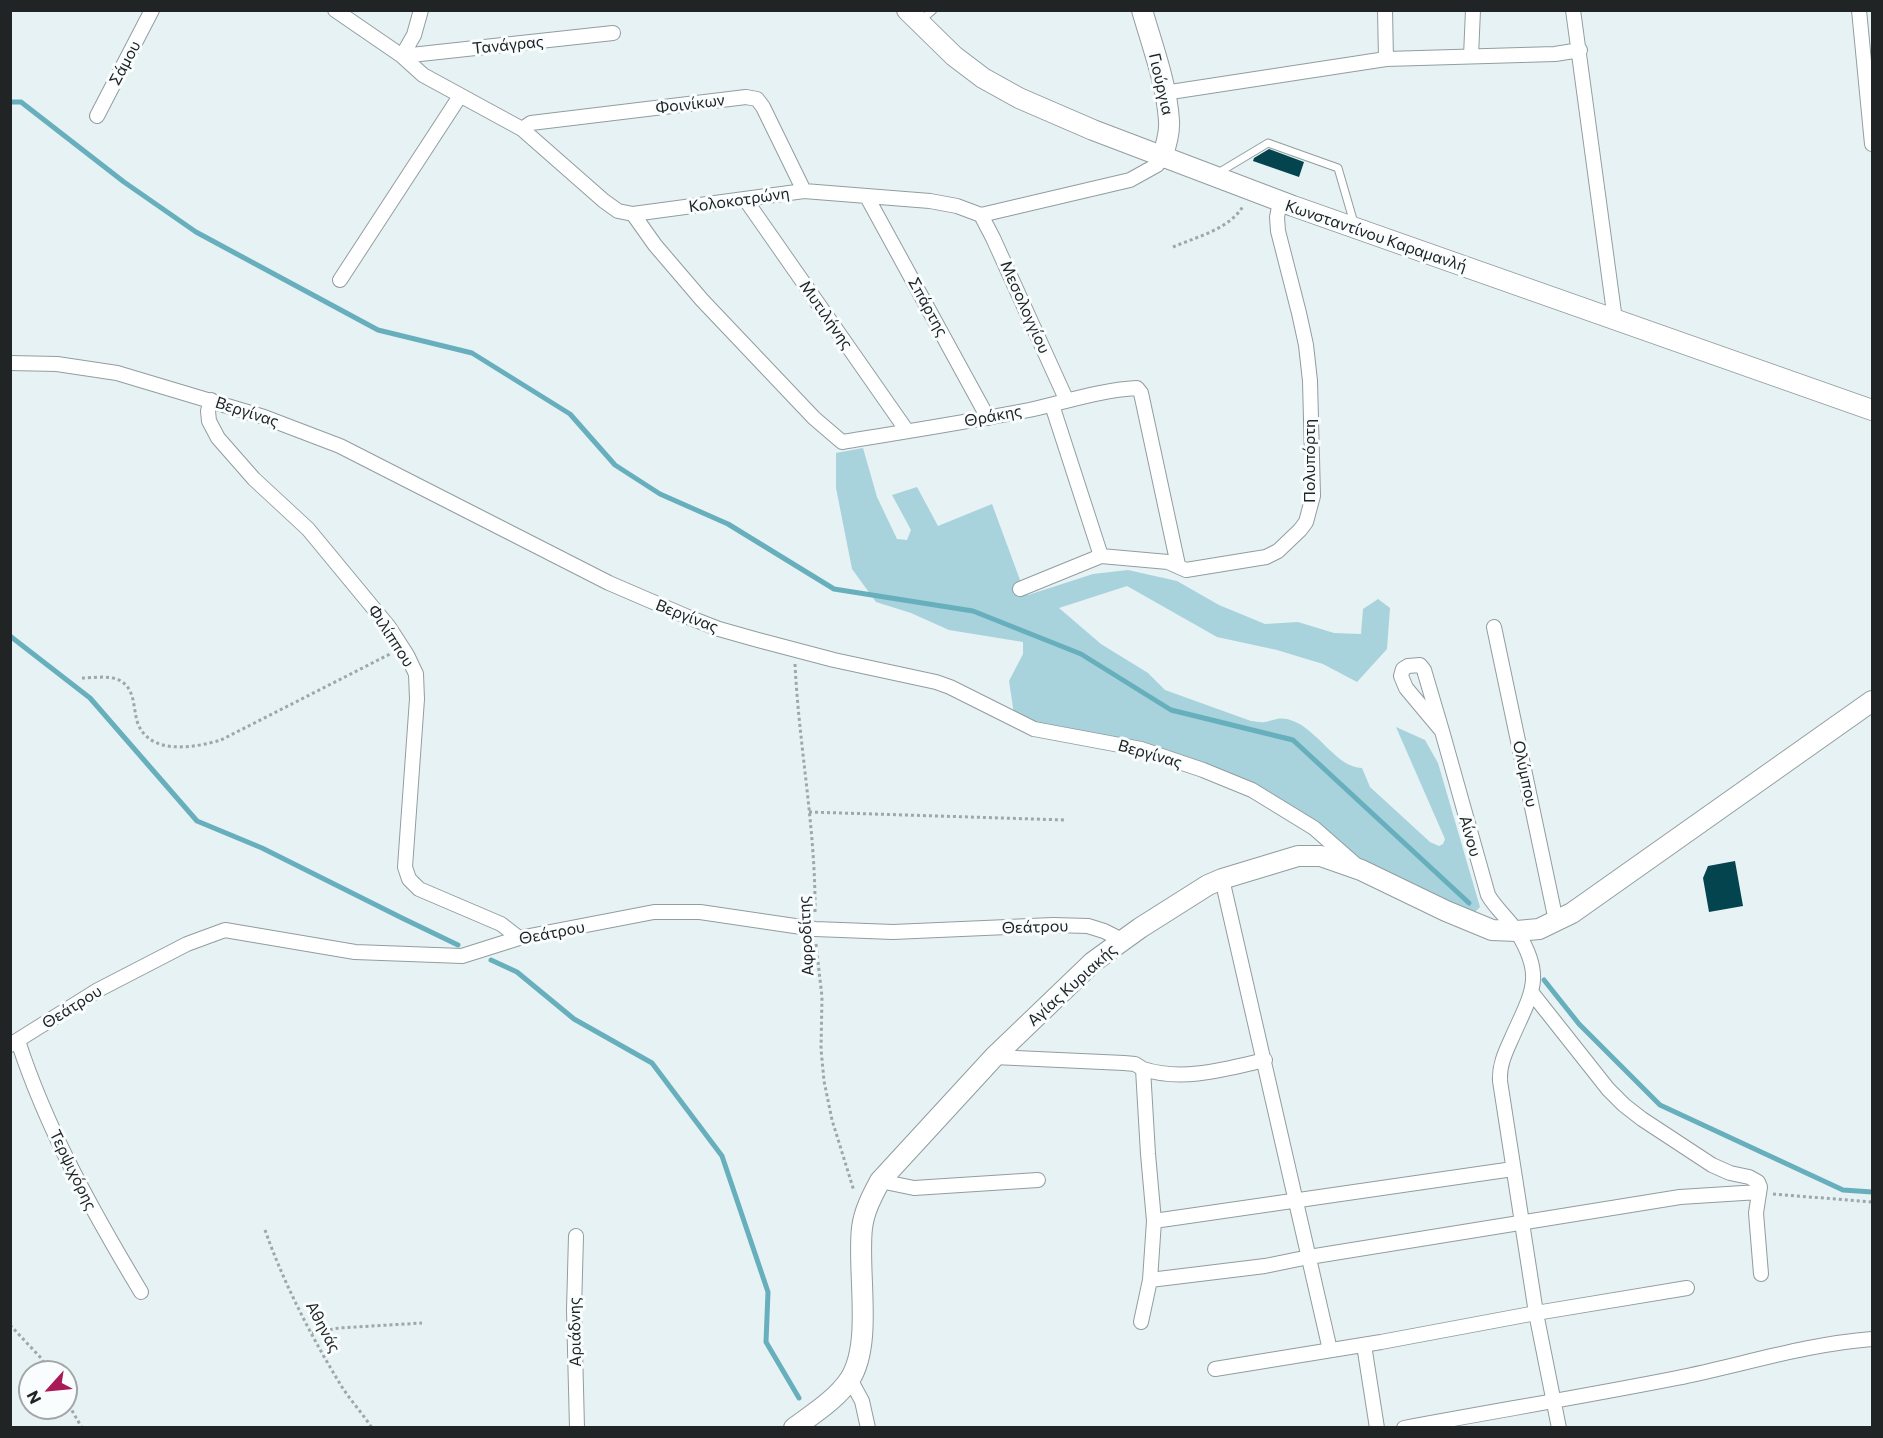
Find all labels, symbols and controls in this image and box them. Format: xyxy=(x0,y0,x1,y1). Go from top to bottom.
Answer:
street label: Τανάγρας xyxy=(471,32,545,58)
street label: Σάμου xyxy=(105,37,145,89)
street label: Γιούργια xyxy=(1145,51,1177,117)
street label: Φοινίκων xyxy=(654,90,726,118)
street label: Κολοκοτρώνη xyxy=(687,183,791,217)
street label: Κωνσταντίνου Καραμανλή xyxy=(1283,196,1469,276)
street label: Μεσολογγίου xyxy=(996,258,1054,356)
street label: Σπάρτης xyxy=(904,274,952,340)
street label: Μυτιλήνης xyxy=(795,277,857,353)
street label: Βεργίνας xyxy=(213,393,281,431)
street label: Θράκης xyxy=(963,401,1023,431)
street label: Πολυπόρτη xyxy=(1300,419,1320,503)
street label: Βεργίνας xyxy=(653,595,721,637)
street label: Φιλίππου xyxy=(364,601,418,671)
street label: Βεργίνας xyxy=(1116,736,1184,772)
street label: Ολύμπου xyxy=(1509,739,1541,809)
street label: Αίνου xyxy=(1455,813,1485,859)
street label: Αφροδίτης xyxy=(794,895,818,977)
street label: Θεάτρου xyxy=(1001,916,1069,938)
street label: Θεάτρου xyxy=(518,917,586,949)
street label: Αγίας Κυριακής xyxy=(1023,940,1121,1030)
street label: Θεάτρου xyxy=(39,981,105,1033)
street label: Τερψιχόρης xyxy=(45,1127,101,1213)
street label: Αριάδνης xyxy=(565,1297,585,1367)
street label: Αθηνάς xyxy=(302,1298,344,1356)
north arrow xyxy=(18,1360,78,1420)
text: N xyxy=(22,1388,44,1407)

